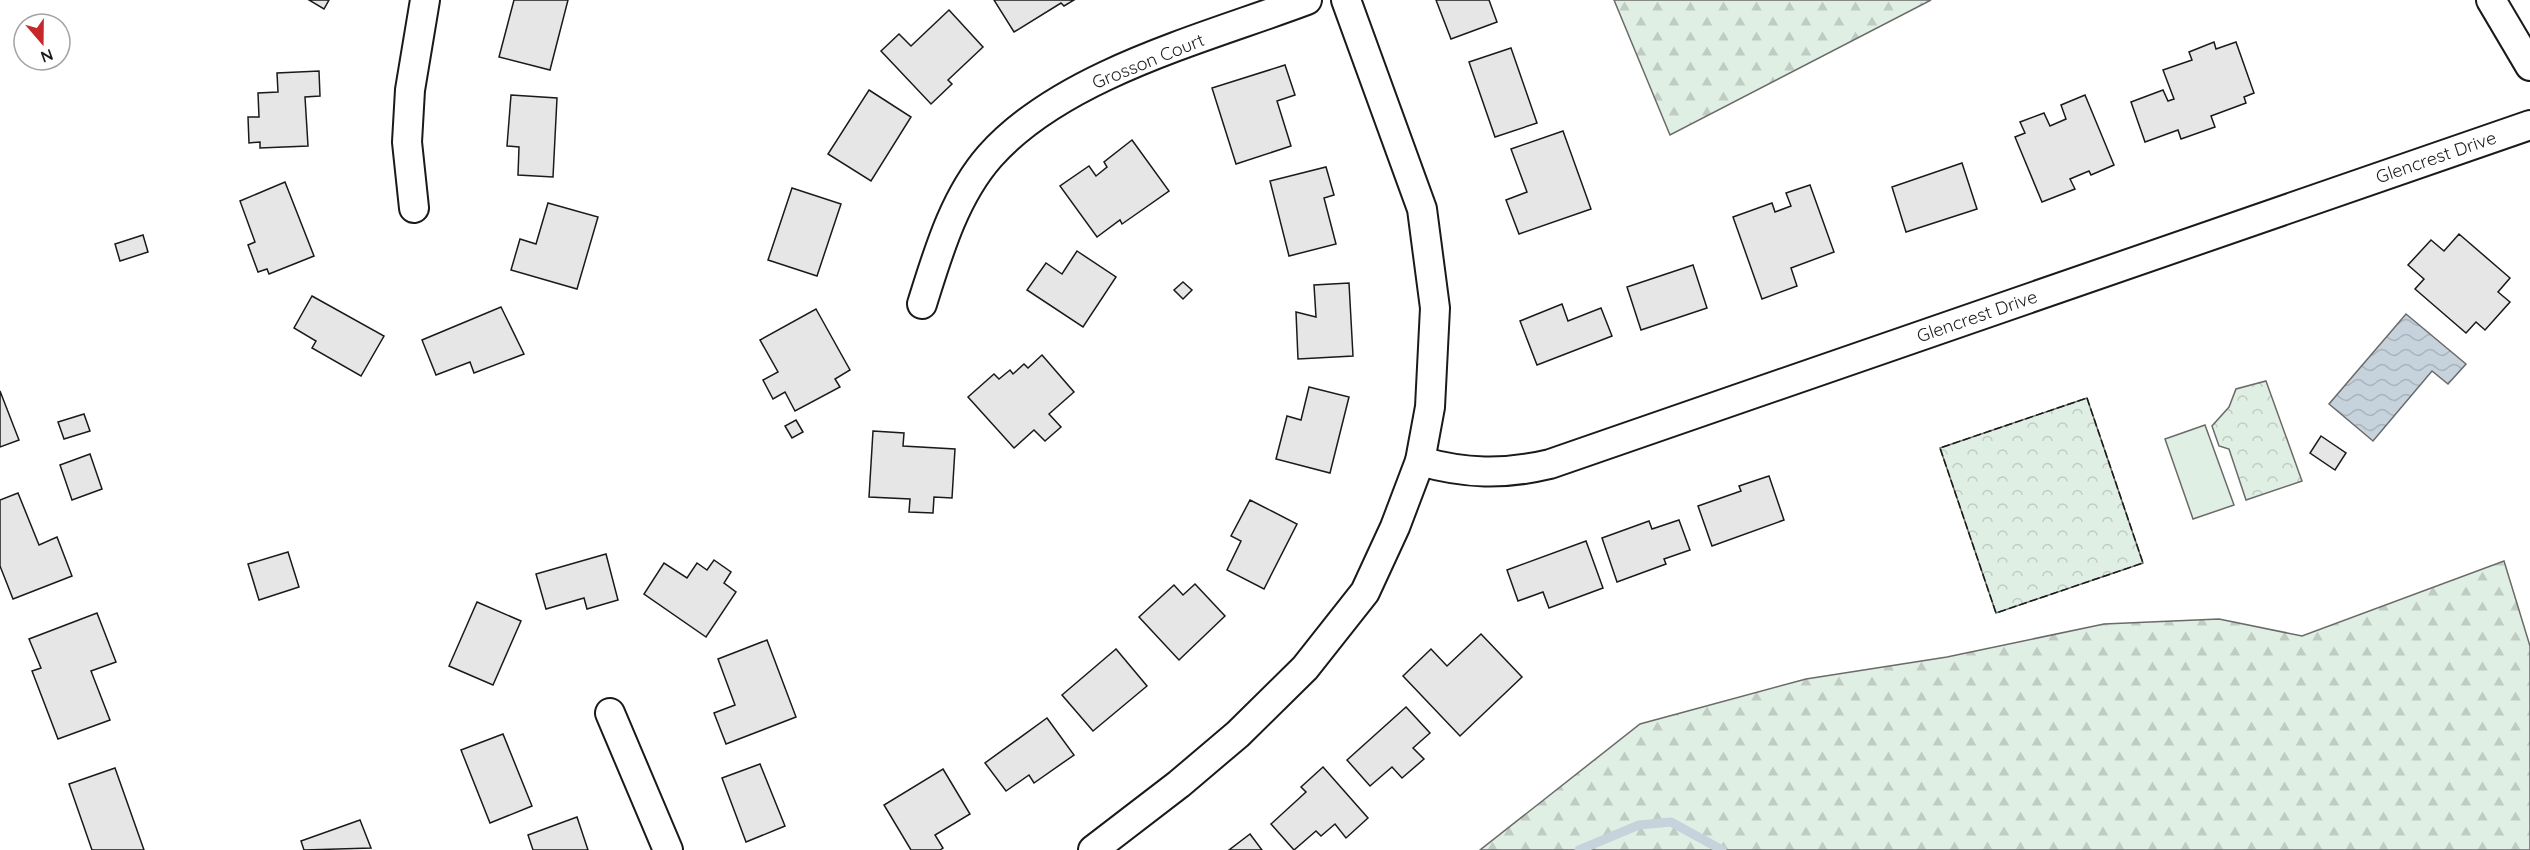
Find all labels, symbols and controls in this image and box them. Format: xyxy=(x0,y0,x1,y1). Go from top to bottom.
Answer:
north arrow xyxy=(12,12,72,72)
street label: Grosson Court xyxy=(1089,28,1207,94)
text: N xyxy=(38,45,56,68)
street label: Glencrest Drive xyxy=(2373,126,2499,188)
street label: Glencrest Drive xyxy=(1914,285,2040,347)

